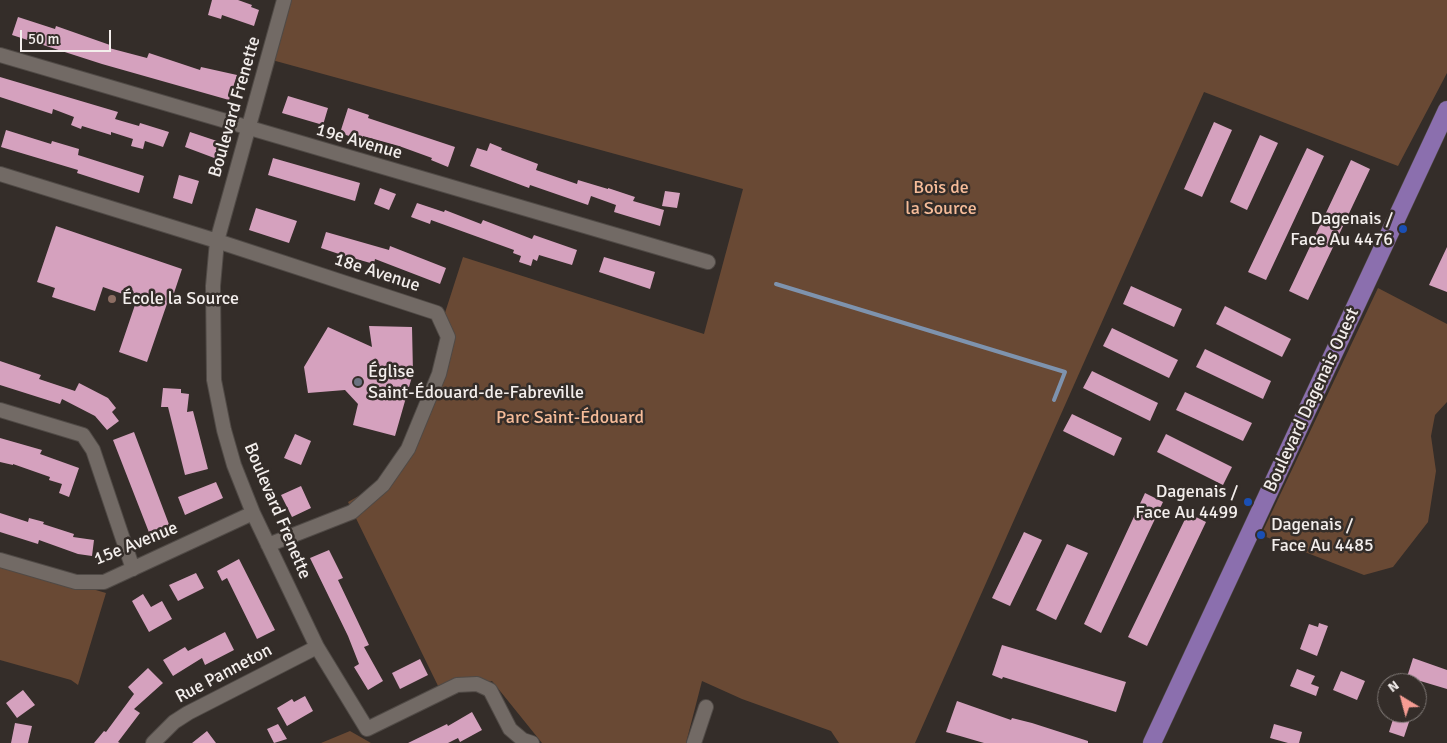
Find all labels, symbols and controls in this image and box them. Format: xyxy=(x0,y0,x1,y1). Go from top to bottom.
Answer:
scale bar xyxy=(22,20,114,52)
text: 50 m xyxy=(28,30,59,48)
street label: Boulevard Frenette xyxy=(205,34,265,180)
street label: 19e Avenue xyxy=(313,119,405,165)
park label: Bois de la Source xyxy=(905,177,977,220)
place label: Dagenais / Face Au 4476 xyxy=(1290,208,1393,250)
marker: Dagenais / Face Au 4476 xyxy=(1397,223,1409,235)
street label: 18e Avenue xyxy=(331,249,423,297)
place label: École la Source xyxy=(122,288,239,310)
marker: École la Source xyxy=(106,293,118,305)
street label: Boulevard Dagenais Ouest xyxy=(1260,304,1364,496)
place label: Église Saint-Édouard-de-Fabreville xyxy=(368,361,584,404)
marker: Église Saint-Édouard-de-Fabreville xyxy=(352,376,364,388)
park label: Parc Saint-Édouard xyxy=(496,407,644,429)
street label: Boulevard Frenette xyxy=(239,440,315,582)
place label: Dagenais / Face Au 4499 xyxy=(1135,481,1238,524)
marker: Dagenais / Face Au 4499 xyxy=(1242,496,1254,508)
place label: Dagenais / Face Au 4485 xyxy=(1271,514,1374,556)
street label: 15e Avenue xyxy=(91,517,181,571)
marker: Dagenais / Face Au 4485 xyxy=(1255,529,1267,541)
street label: Rue Panneton xyxy=(172,640,276,708)
north arrow xyxy=(1377,673,1427,723)
text: N xyxy=(1384,677,1402,696)

